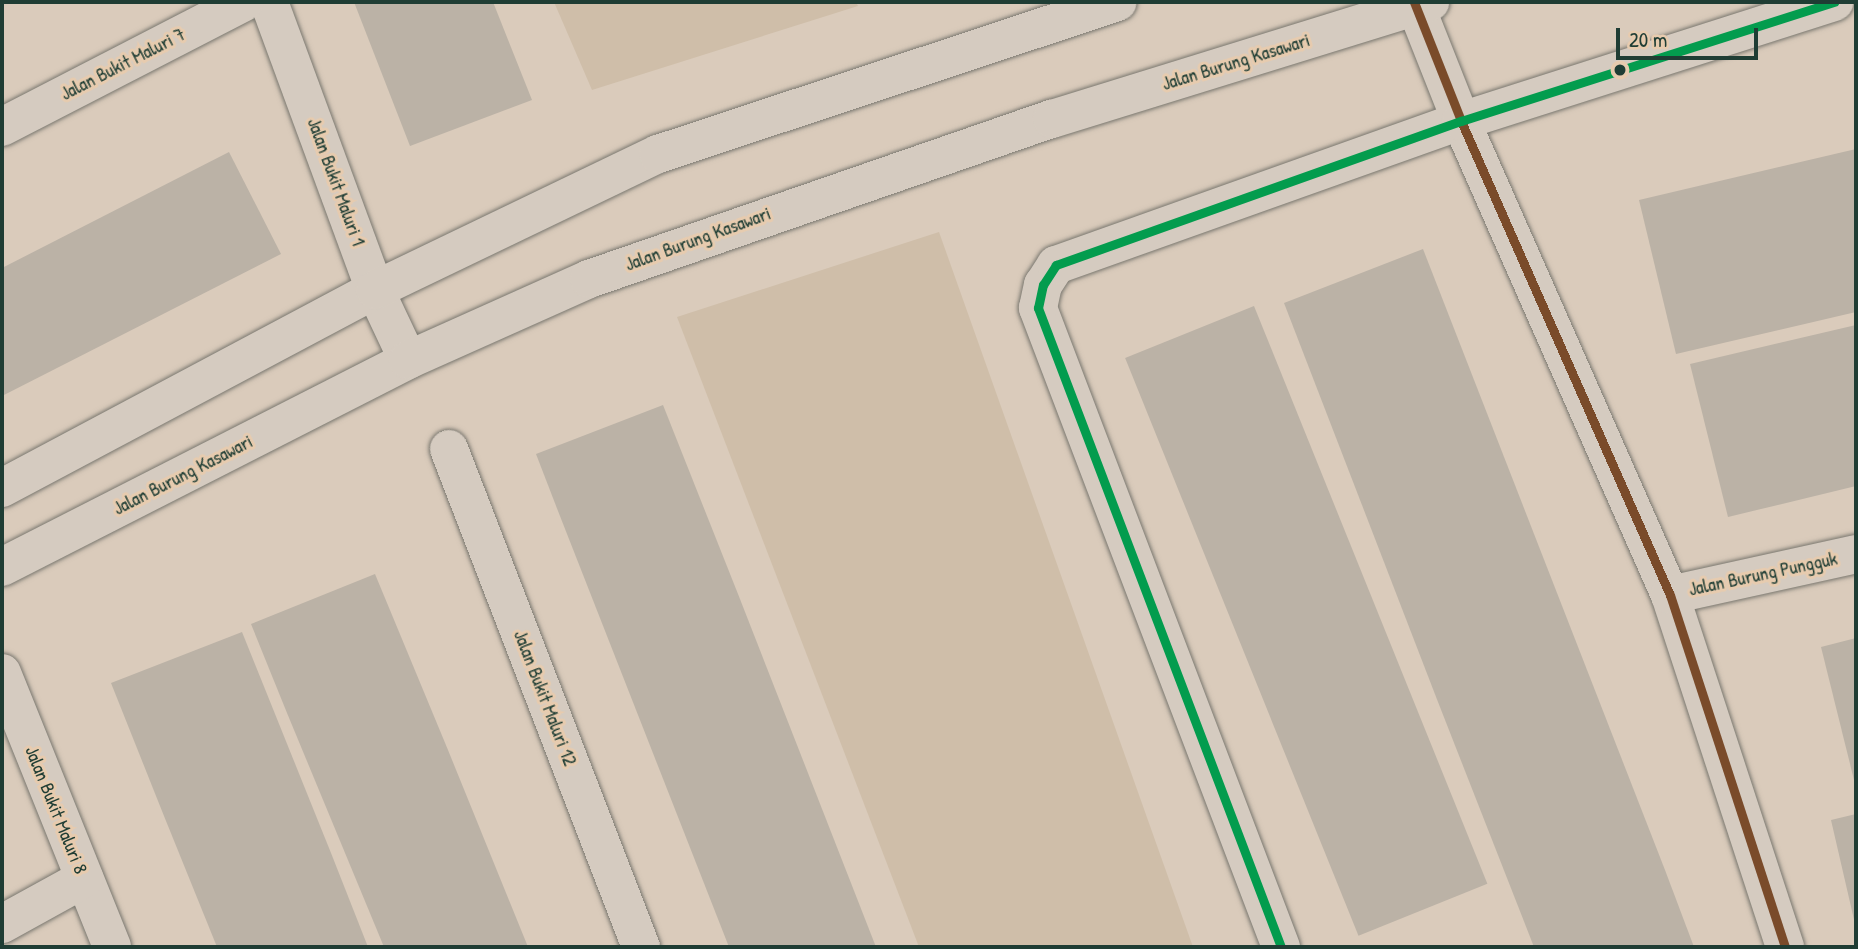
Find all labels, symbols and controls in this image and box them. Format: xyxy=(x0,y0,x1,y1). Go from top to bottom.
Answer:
scale bar xyxy=(1620,14,1762,58)
street label: Jalan Bukit Maluri 7 xyxy=(57,23,189,105)
text: 20 m xyxy=(1629,25,1667,54)
street label: Jalan Burung Kasawari xyxy=(1159,29,1313,95)
unlabelled marker xyxy=(1613,63,1627,77)
street label: Jalan Bukit Maluri 1 xyxy=(302,115,370,249)
street label: Jalan Burung Kasawari xyxy=(622,202,774,276)
street label: Jalan Burung Kasawari xyxy=(109,430,257,520)
street label: Jalan Burung Pungguk xyxy=(1687,547,1839,601)
street label: Jalan Bukit Maluri 12 xyxy=(509,627,581,769)
street label: Jalan Bukit Maluri 8 xyxy=(20,743,92,877)

